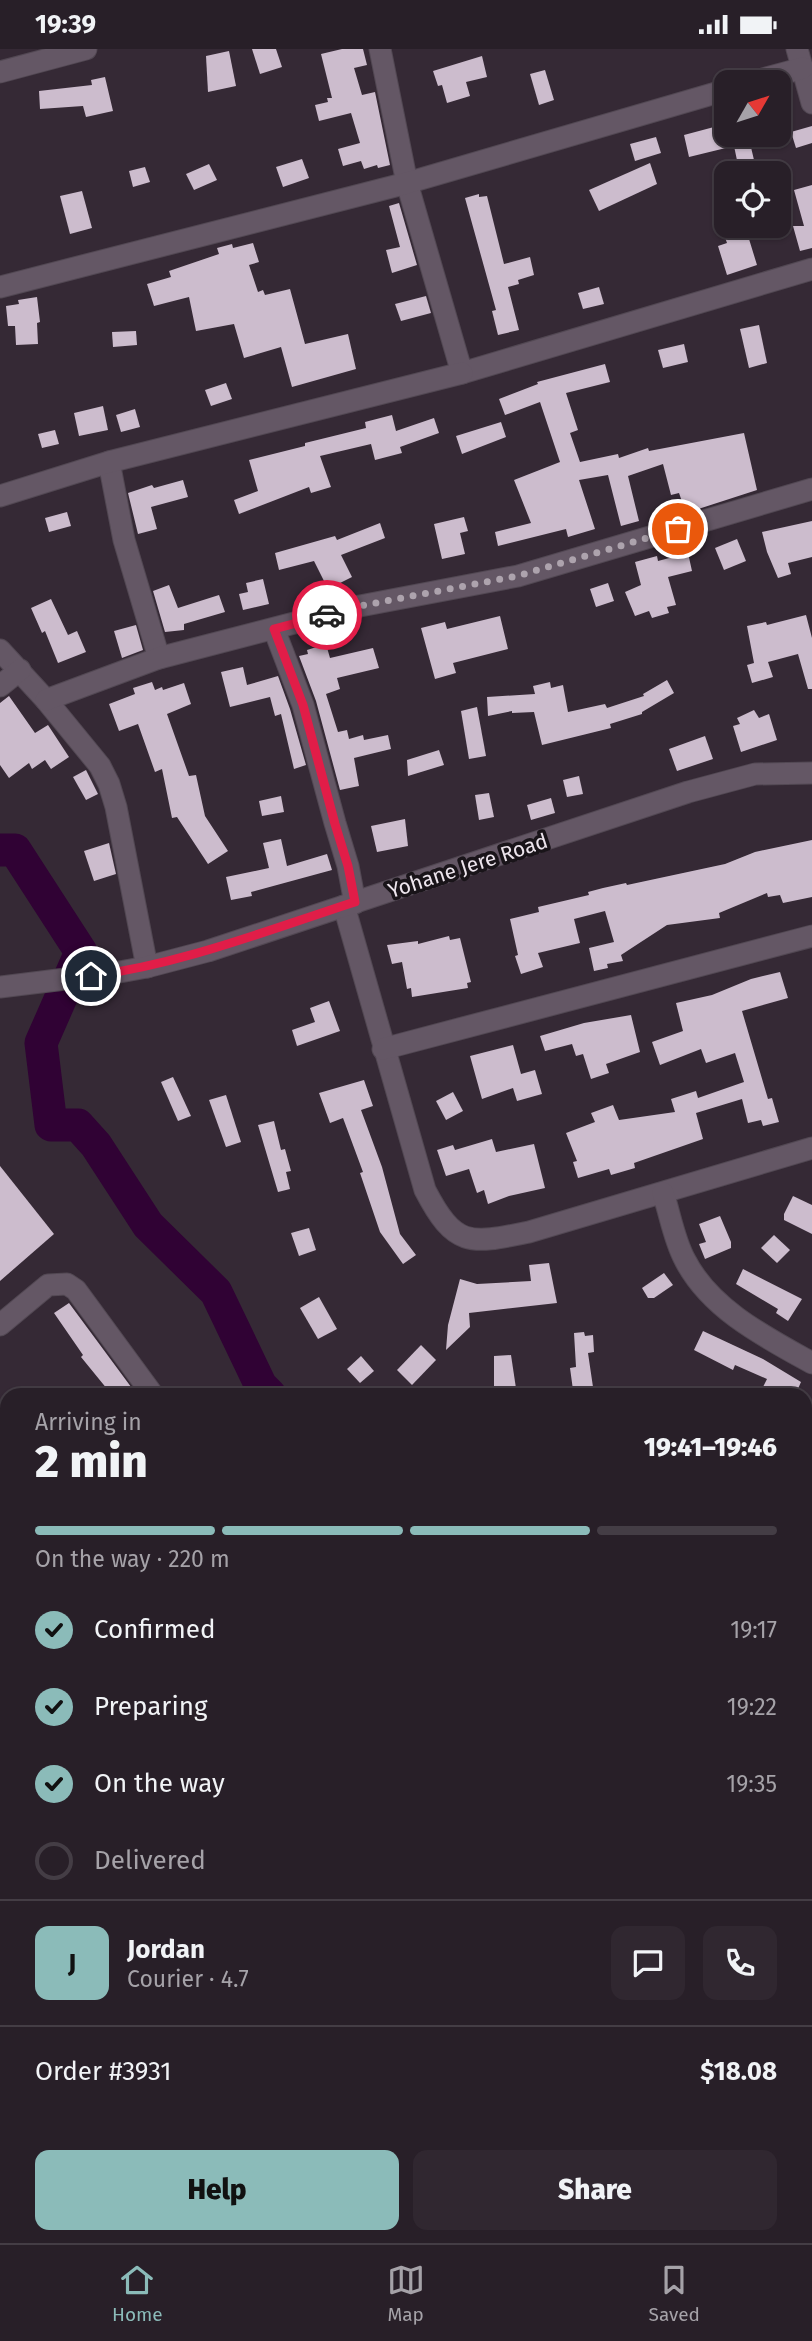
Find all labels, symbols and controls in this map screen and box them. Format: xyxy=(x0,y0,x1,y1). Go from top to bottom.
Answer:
text: 19:39 xyxy=(35,9,96,40)
north arrow xyxy=(714,70,791,147)
map controls xyxy=(714,70,791,238)
button: locate xyxy=(714,161,791,238)
pin xyxy=(648,499,708,559)
icon: bag xyxy=(659,510,697,548)
courier xyxy=(292,580,362,650)
icon: car xyxy=(308,596,346,634)
street label: Yohane Jere Road xyxy=(385,828,551,904)
pin xyxy=(61,946,121,1006)
icon: home xyxy=(72,957,110,995)
text: Arriving in xyxy=(35,1408,142,1436)
text: 19:41–19:46 xyxy=(644,1432,777,1463)
text: 2 min xyxy=(35,1434,148,1489)
text: On the way · 220 m xyxy=(35,1545,230,1573)
icon: check xyxy=(35,1611,73,1649)
text: Confirmed xyxy=(94,1614,215,1645)
text: 19:17 xyxy=(730,1616,777,1644)
icon: check xyxy=(35,1688,73,1726)
text: Preparing xyxy=(94,1691,207,1722)
text: 19:22 xyxy=(727,1693,777,1721)
icon: check xyxy=(35,1765,73,1803)
text: On the way xyxy=(94,1768,225,1799)
text: 19:35 xyxy=(726,1770,777,1798)
text: Delivered xyxy=(94,1845,206,1876)
button: chat xyxy=(611,1926,685,2000)
button: phone xyxy=(703,1926,777,2000)
text: Jordan xyxy=(127,1934,205,1965)
text: J xyxy=(68,1948,76,1979)
text: Courier · 4.7 xyxy=(127,1965,249,1993)
text: Order #3931 xyxy=(35,2056,172,2087)
text: $18.08 xyxy=(700,2056,777,2087)
button: Help xyxy=(35,2150,399,2230)
button: Share xyxy=(413,2150,777,2230)
tab: Home xyxy=(112,2261,163,2326)
tab: Map xyxy=(387,2261,425,2326)
tab: Saved xyxy=(649,2261,700,2326)

